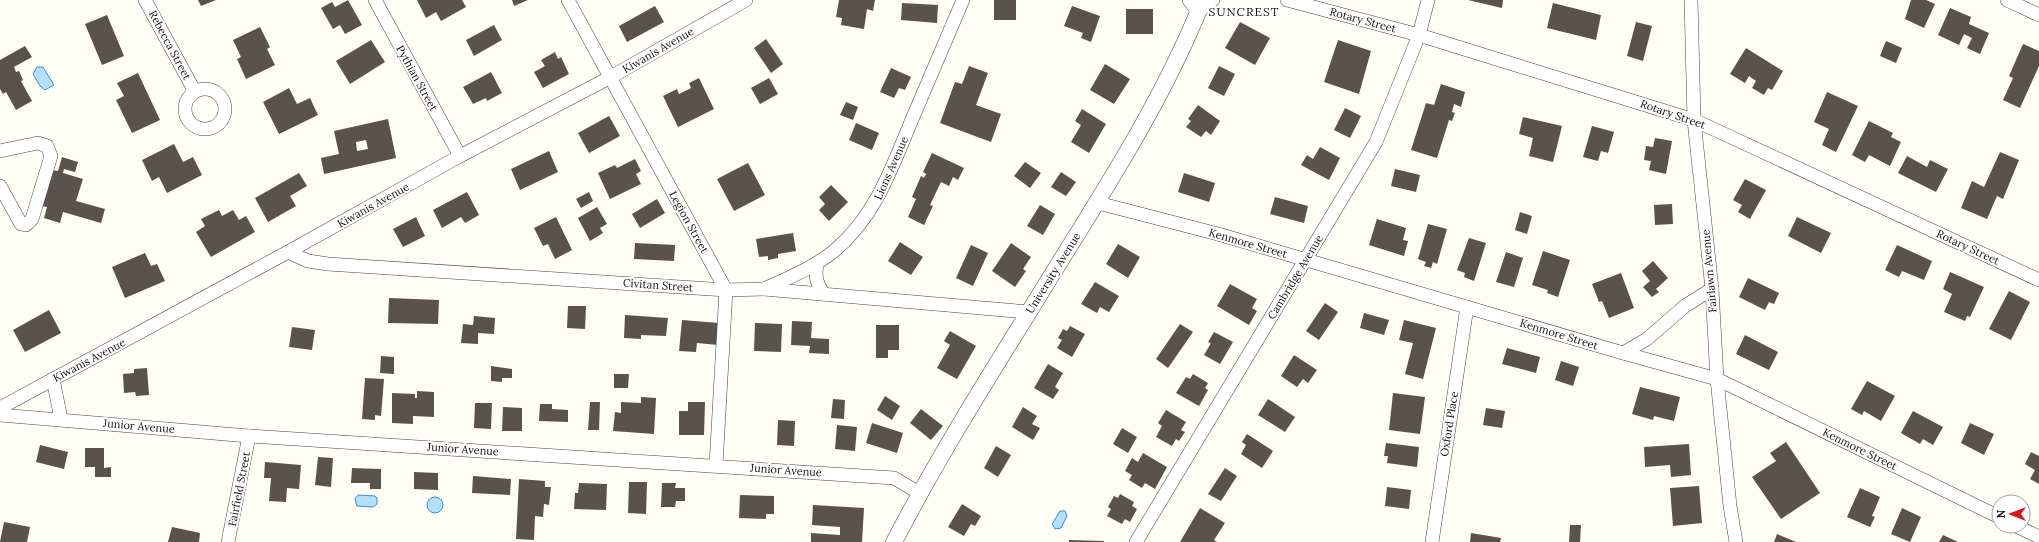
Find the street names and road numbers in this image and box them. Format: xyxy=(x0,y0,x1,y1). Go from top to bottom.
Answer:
street label: Rotary Street xyxy=(1328,4,1398,36)
street label: Rebecca Street xyxy=(146,8,194,83)
street label: Kiwanis Avenue xyxy=(620,24,696,76)
street label: Pythian Street xyxy=(393,43,441,114)
street label: Rotary Street xyxy=(1639,96,1708,132)
street label: Lions Avenue xyxy=(871,134,911,202)
street label: Kiwanis Avenue xyxy=(335,179,411,231)
street label: Legion Street xyxy=(666,188,712,256)
street label: Kenmore Street xyxy=(1207,225,1290,261)
street label: Rotary Street xyxy=(1934,226,2002,268)
street label: Fairlawn Avenue xyxy=(1698,229,1720,313)
street label: University Avenue xyxy=(1022,230,1084,316)
street label: Cambridge Avenue xyxy=(1264,232,1326,322)
street label: Civitan Street xyxy=(622,276,694,294)
street label: Kenmore Street xyxy=(1518,315,1600,353)
street label: Kiwanis Avenue xyxy=(50,335,128,385)
street label: Oxford Place xyxy=(1437,390,1461,458)
street label: Junior Avenue xyxy=(102,416,175,436)
street label: Kenmore Street xyxy=(1821,425,1900,473)
street label: Junior Avenue xyxy=(426,439,499,458)
street label: Fairfield Street xyxy=(225,450,253,527)
street label: Junior Avenue xyxy=(749,460,822,479)

